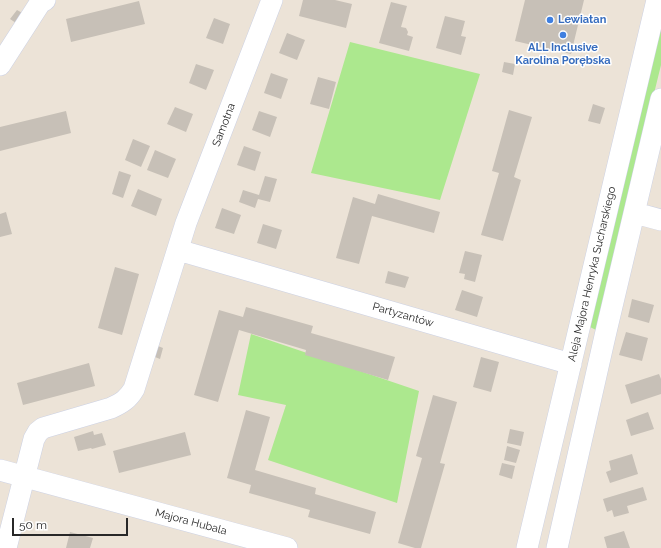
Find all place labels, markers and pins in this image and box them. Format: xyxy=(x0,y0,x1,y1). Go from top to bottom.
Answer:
place label: Lewiatan xyxy=(558,13,606,27)
marker: Lewiatan xyxy=(545,15,555,25)
marker: ALL Inclusive Karolina Porębska xyxy=(558,30,568,40)
place label: ALL Inclusive Karolina Porębska xyxy=(515,41,611,67)

